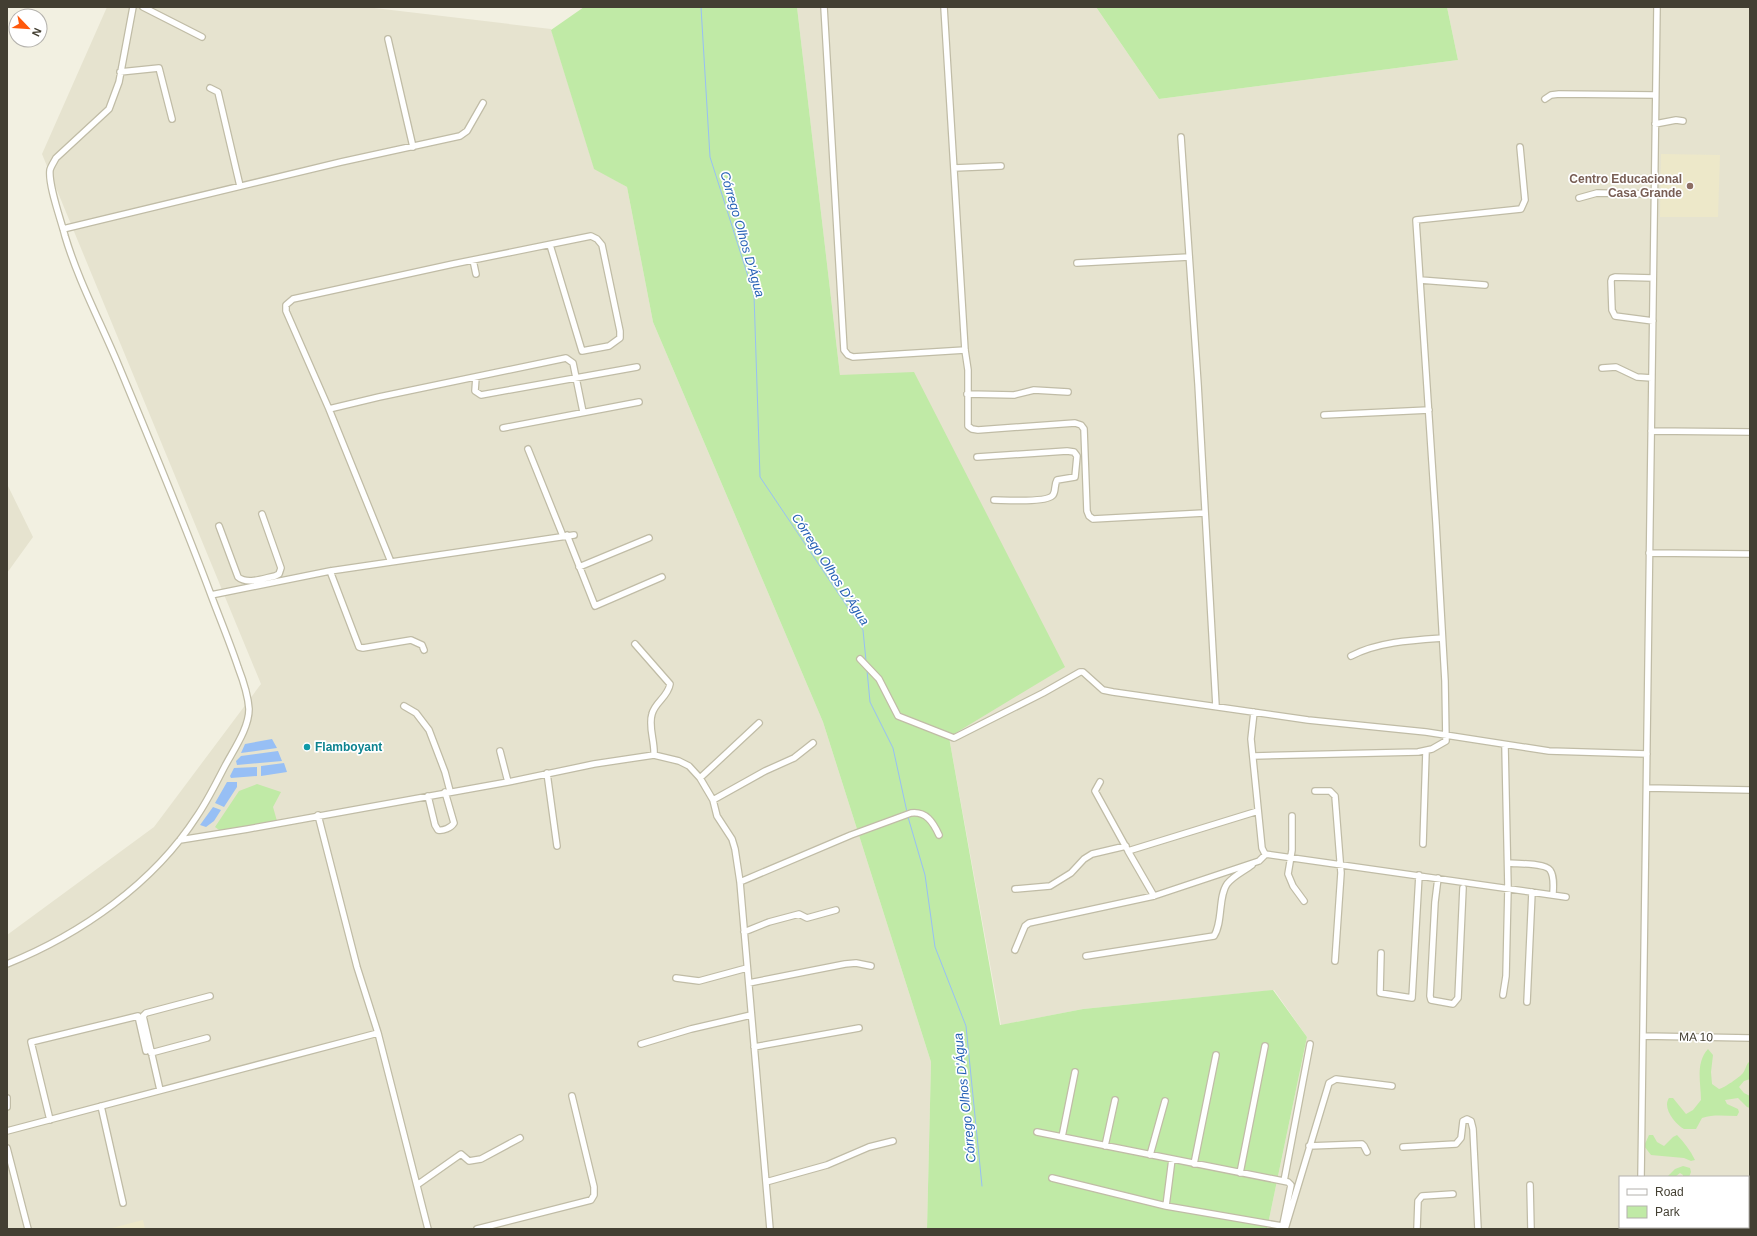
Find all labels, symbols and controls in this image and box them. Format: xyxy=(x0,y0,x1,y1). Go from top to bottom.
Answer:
north arrow xyxy=(8,8,48,48)
text: N xyxy=(30,26,44,38)
water label: Córrego Olhos D'Água xyxy=(717,169,768,299)
place label: Centro Educacional Casa Grande xyxy=(1569,172,1682,200)
marker: Centro Educacional Casa Grande xyxy=(1685,181,1695,191)
water label: Córrego Olhos D'Água xyxy=(789,511,872,628)
place label: Flamboyant xyxy=(315,740,382,754)
marker: Flamboyant xyxy=(302,742,312,752)
street label: MA 10 xyxy=(1679,1030,1713,1044)
water label: Córrego Olhos D'Água xyxy=(950,1032,979,1164)
legend xyxy=(1619,1176,1749,1228)
text: Road xyxy=(1655,1185,1684,1199)
text: Park xyxy=(1655,1205,1681,1219)

